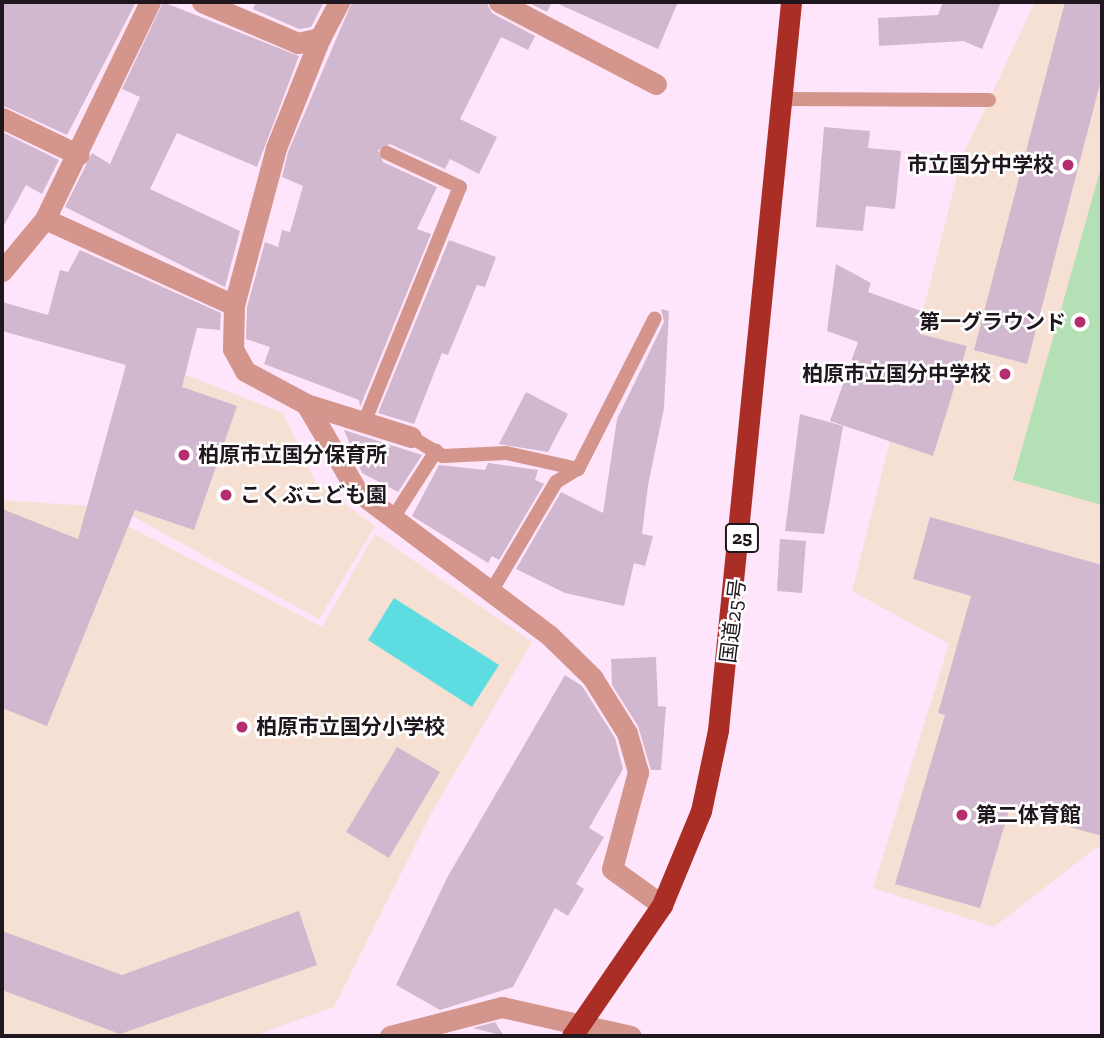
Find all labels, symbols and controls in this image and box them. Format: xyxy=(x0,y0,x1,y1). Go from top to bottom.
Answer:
place label: 市立国分中学校 xyxy=(907,152,1054,178)
marker: 市立国分中学校 xyxy=(1060,157,1076,173)
place label: 第一グラウンド xyxy=(919,309,1066,335)
marker: 第一グラウンド xyxy=(1072,314,1088,330)
place label: 柏原市立国分中学校 xyxy=(802,361,991,387)
marker: 柏原市立国分中学校 xyxy=(997,366,1013,382)
place label: 柏原市立国分保育所 xyxy=(198,442,387,468)
marker: 柏原市立国分保育所 xyxy=(176,447,192,463)
place label: こくぶこども園 xyxy=(240,482,387,508)
marker: こくぶこども園 xyxy=(218,487,234,503)
road number: 25 xyxy=(724,523,760,554)
street label: 国道25号 xyxy=(715,577,751,665)
place label: 柏原市立国分小学校 xyxy=(256,714,445,740)
marker: 柏原市立国分小学校 xyxy=(234,719,250,735)
place label: 第二体育館 xyxy=(976,802,1081,828)
marker: 第二体育館 xyxy=(954,807,970,823)

